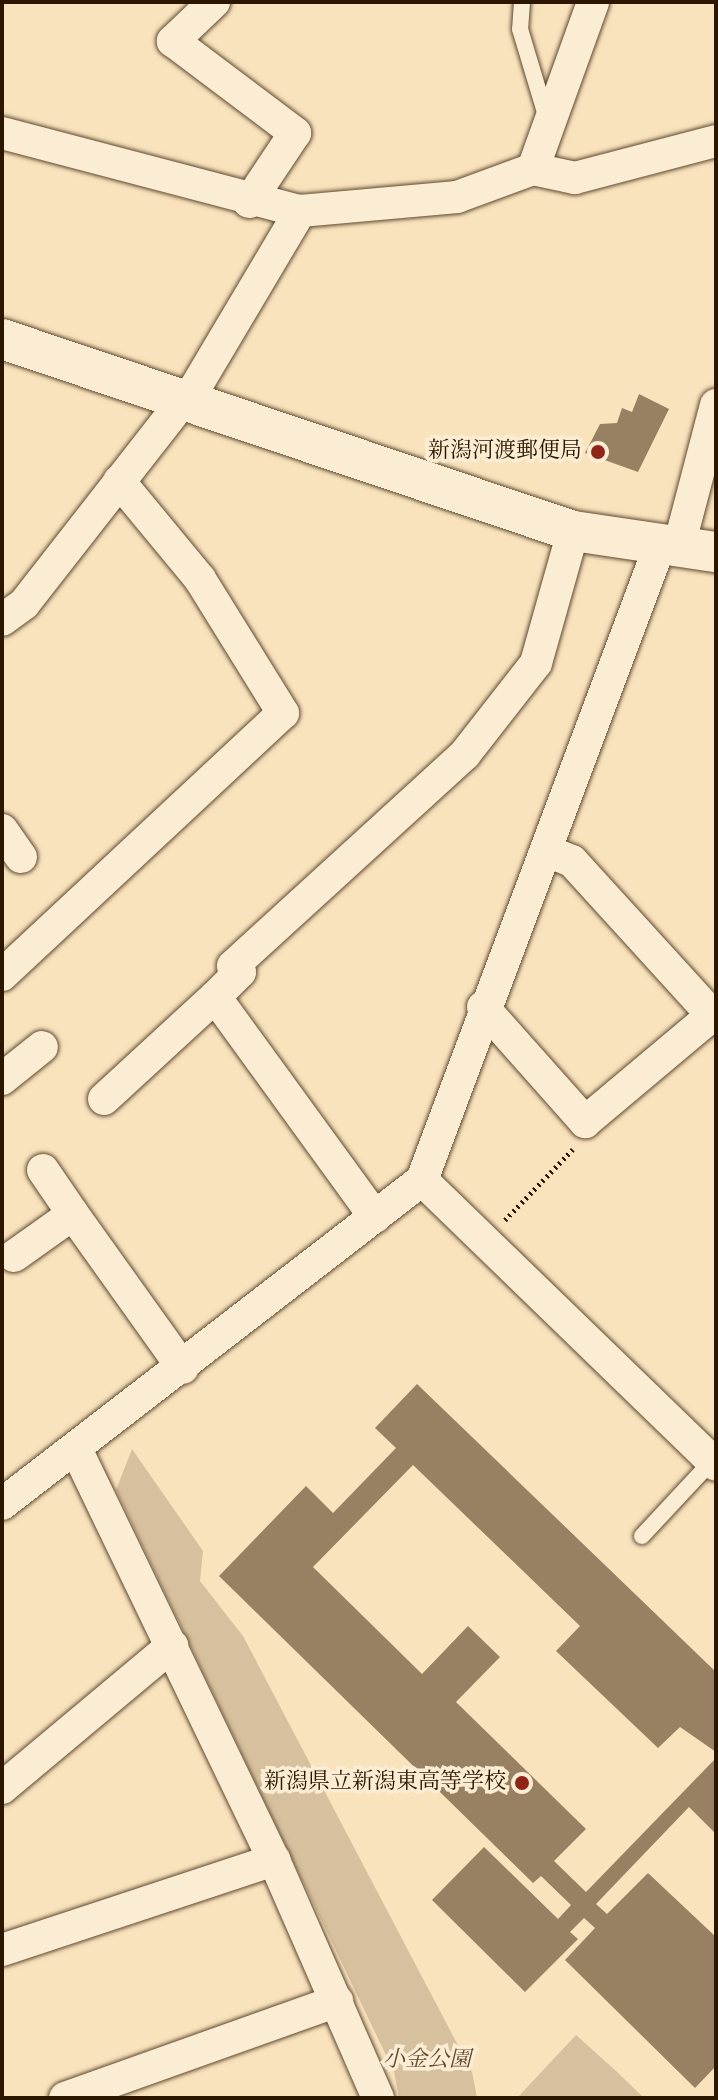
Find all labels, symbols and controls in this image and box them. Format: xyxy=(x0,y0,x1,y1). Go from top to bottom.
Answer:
place label: 新潟河渡郵便局 xyxy=(428,439,582,465)
marker: 新潟河渡郵便局 xyxy=(589,443,607,461)
place label: 新潟県立新潟東高等学校 xyxy=(264,1770,506,1796)
marker: 新潟県立新潟東高等学校 xyxy=(513,1774,531,1792)
park label: 小金公園 xyxy=(383,2048,471,2074)

